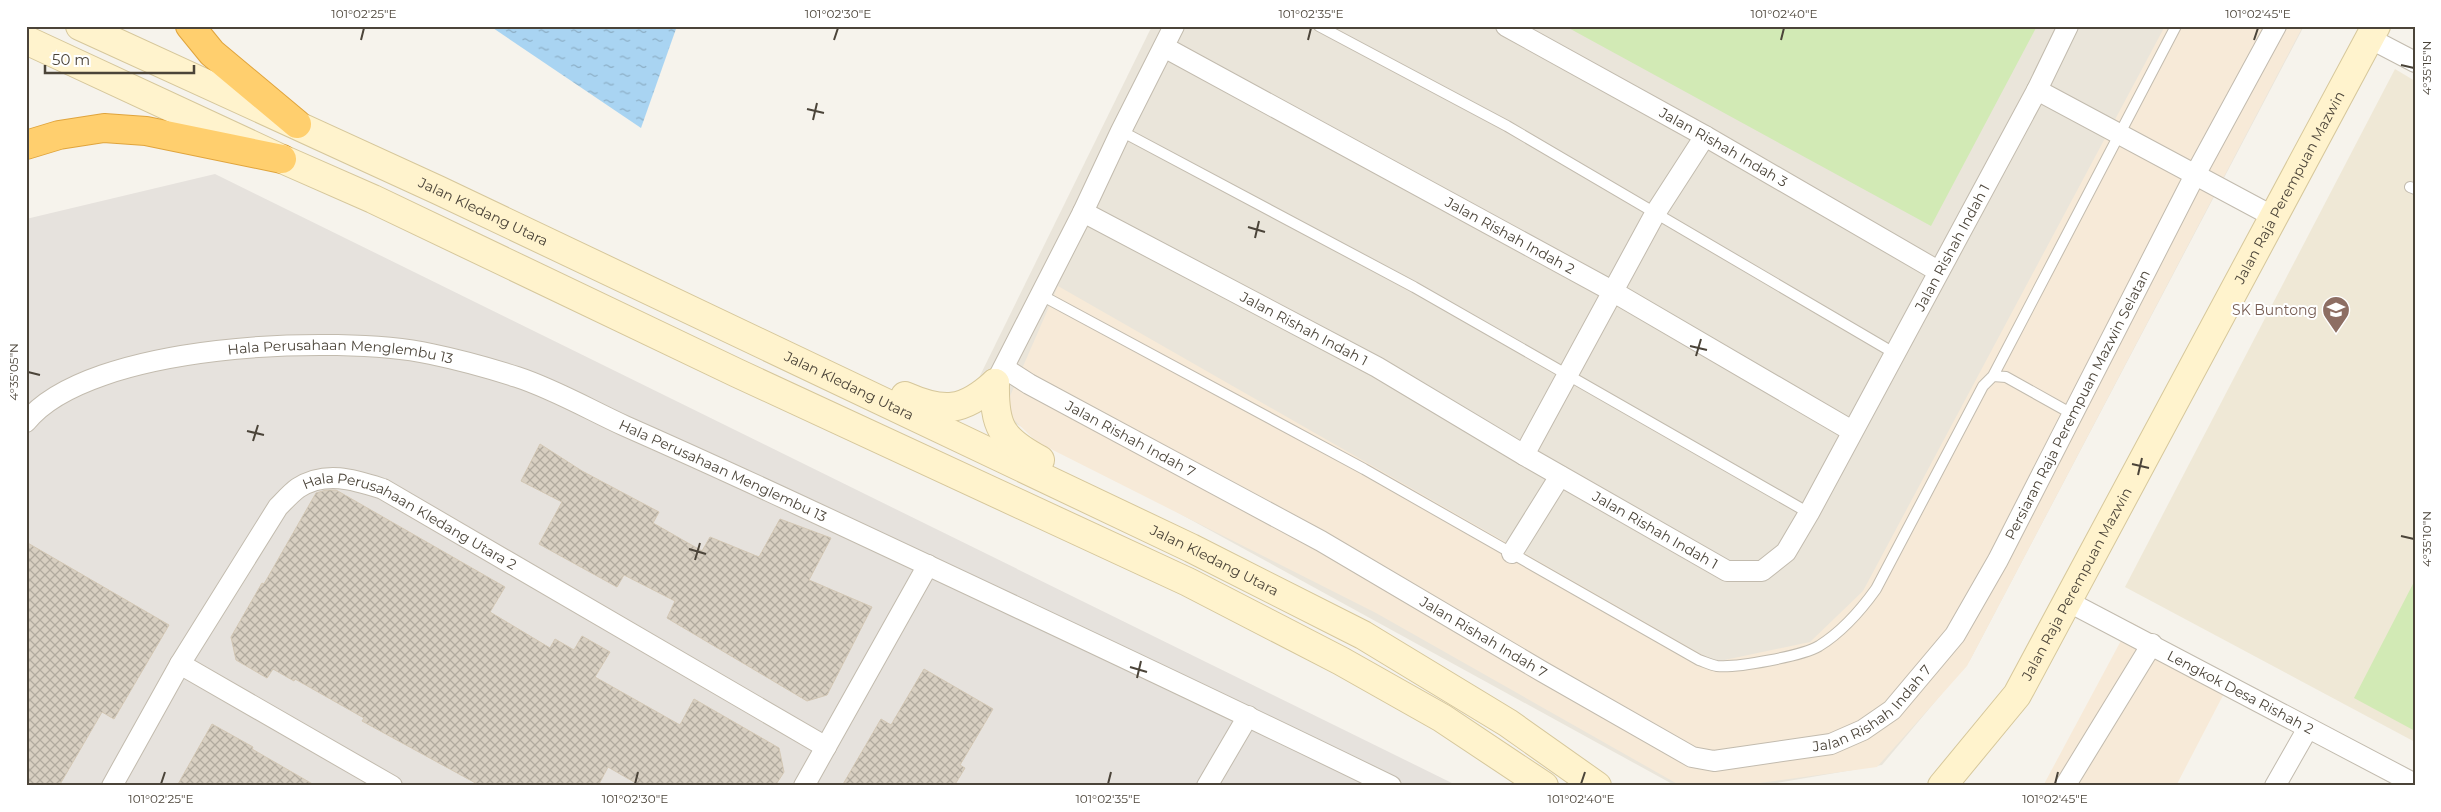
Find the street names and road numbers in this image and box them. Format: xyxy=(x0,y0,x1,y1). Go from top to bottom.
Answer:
street label: Jalan Raja Perempuan Mazwin xyxy=(2230,88,2348,288)
street label: Jalan Rishah Indah 3 xyxy=(1655,103,1791,191)
street label: Jalan Kledang Utara xyxy=(415,173,551,250)
street label: Jalan Rishah Indah 1 xyxy=(1910,181,1994,315)
street label: Jalan Rishah Indah 2 xyxy=(1441,192,1578,278)
street label: Persiaran Raja Perempuan Mazwin Selatan xyxy=(2001,267,2154,543)
street label: Jalan Rishah Indah 1 xyxy=(1236,287,1371,370)
street label: Hala Perusahaan Menglembu 13 xyxy=(227,336,455,368)
street label: Jalan Kledang Utara xyxy=(781,347,917,424)
street label: Jalan Rishah Indah 7 xyxy=(1062,396,1199,481)
street label: Hala Perusahaan Menglembu 13 xyxy=(616,415,830,526)
street label: Hala Perusahaan Kledang Utara 2 xyxy=(300,469,520,574)
street label: Jalan Raja Perempuan Mazwin xyxy=(2017,484,2136,684)
street label: Jalan Rishah Indah 1 xyxy=(1589,487,1721,573)
street label: Jalan Kledang Utara xyxy=(1146,520,1282,600)
street label: Jalan Rishah Indah 7 xyxy=(1416,592,1551,682)
street label: Lengkok Desa Rishah 2 xyxy=(2164,646,2317,738)
street label: Jalan Rishah Indah 7 xyxy=(1810,661,1935,756)

